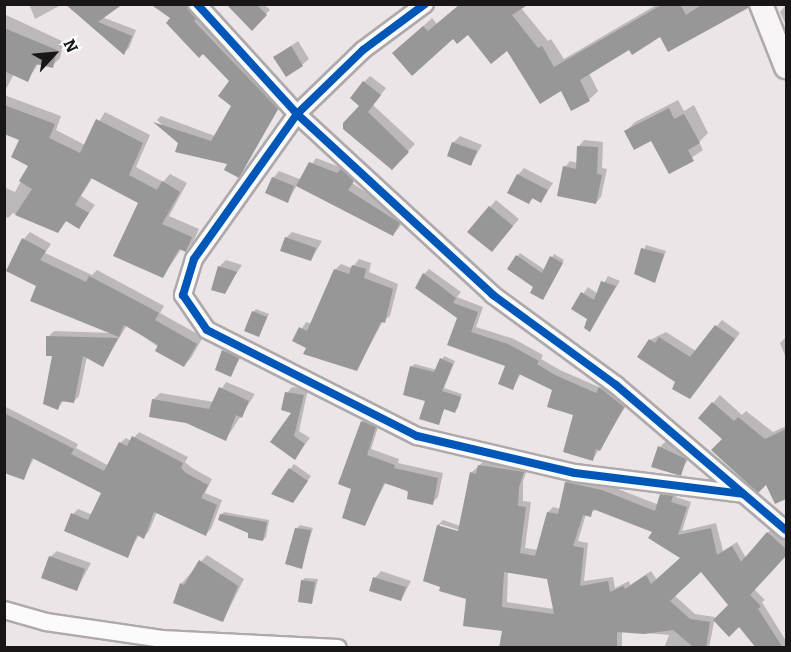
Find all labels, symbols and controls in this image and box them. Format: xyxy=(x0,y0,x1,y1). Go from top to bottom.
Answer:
north arrow xyxy=(24,24,84,84)
text: N xyxy=(59,36,82,56)

